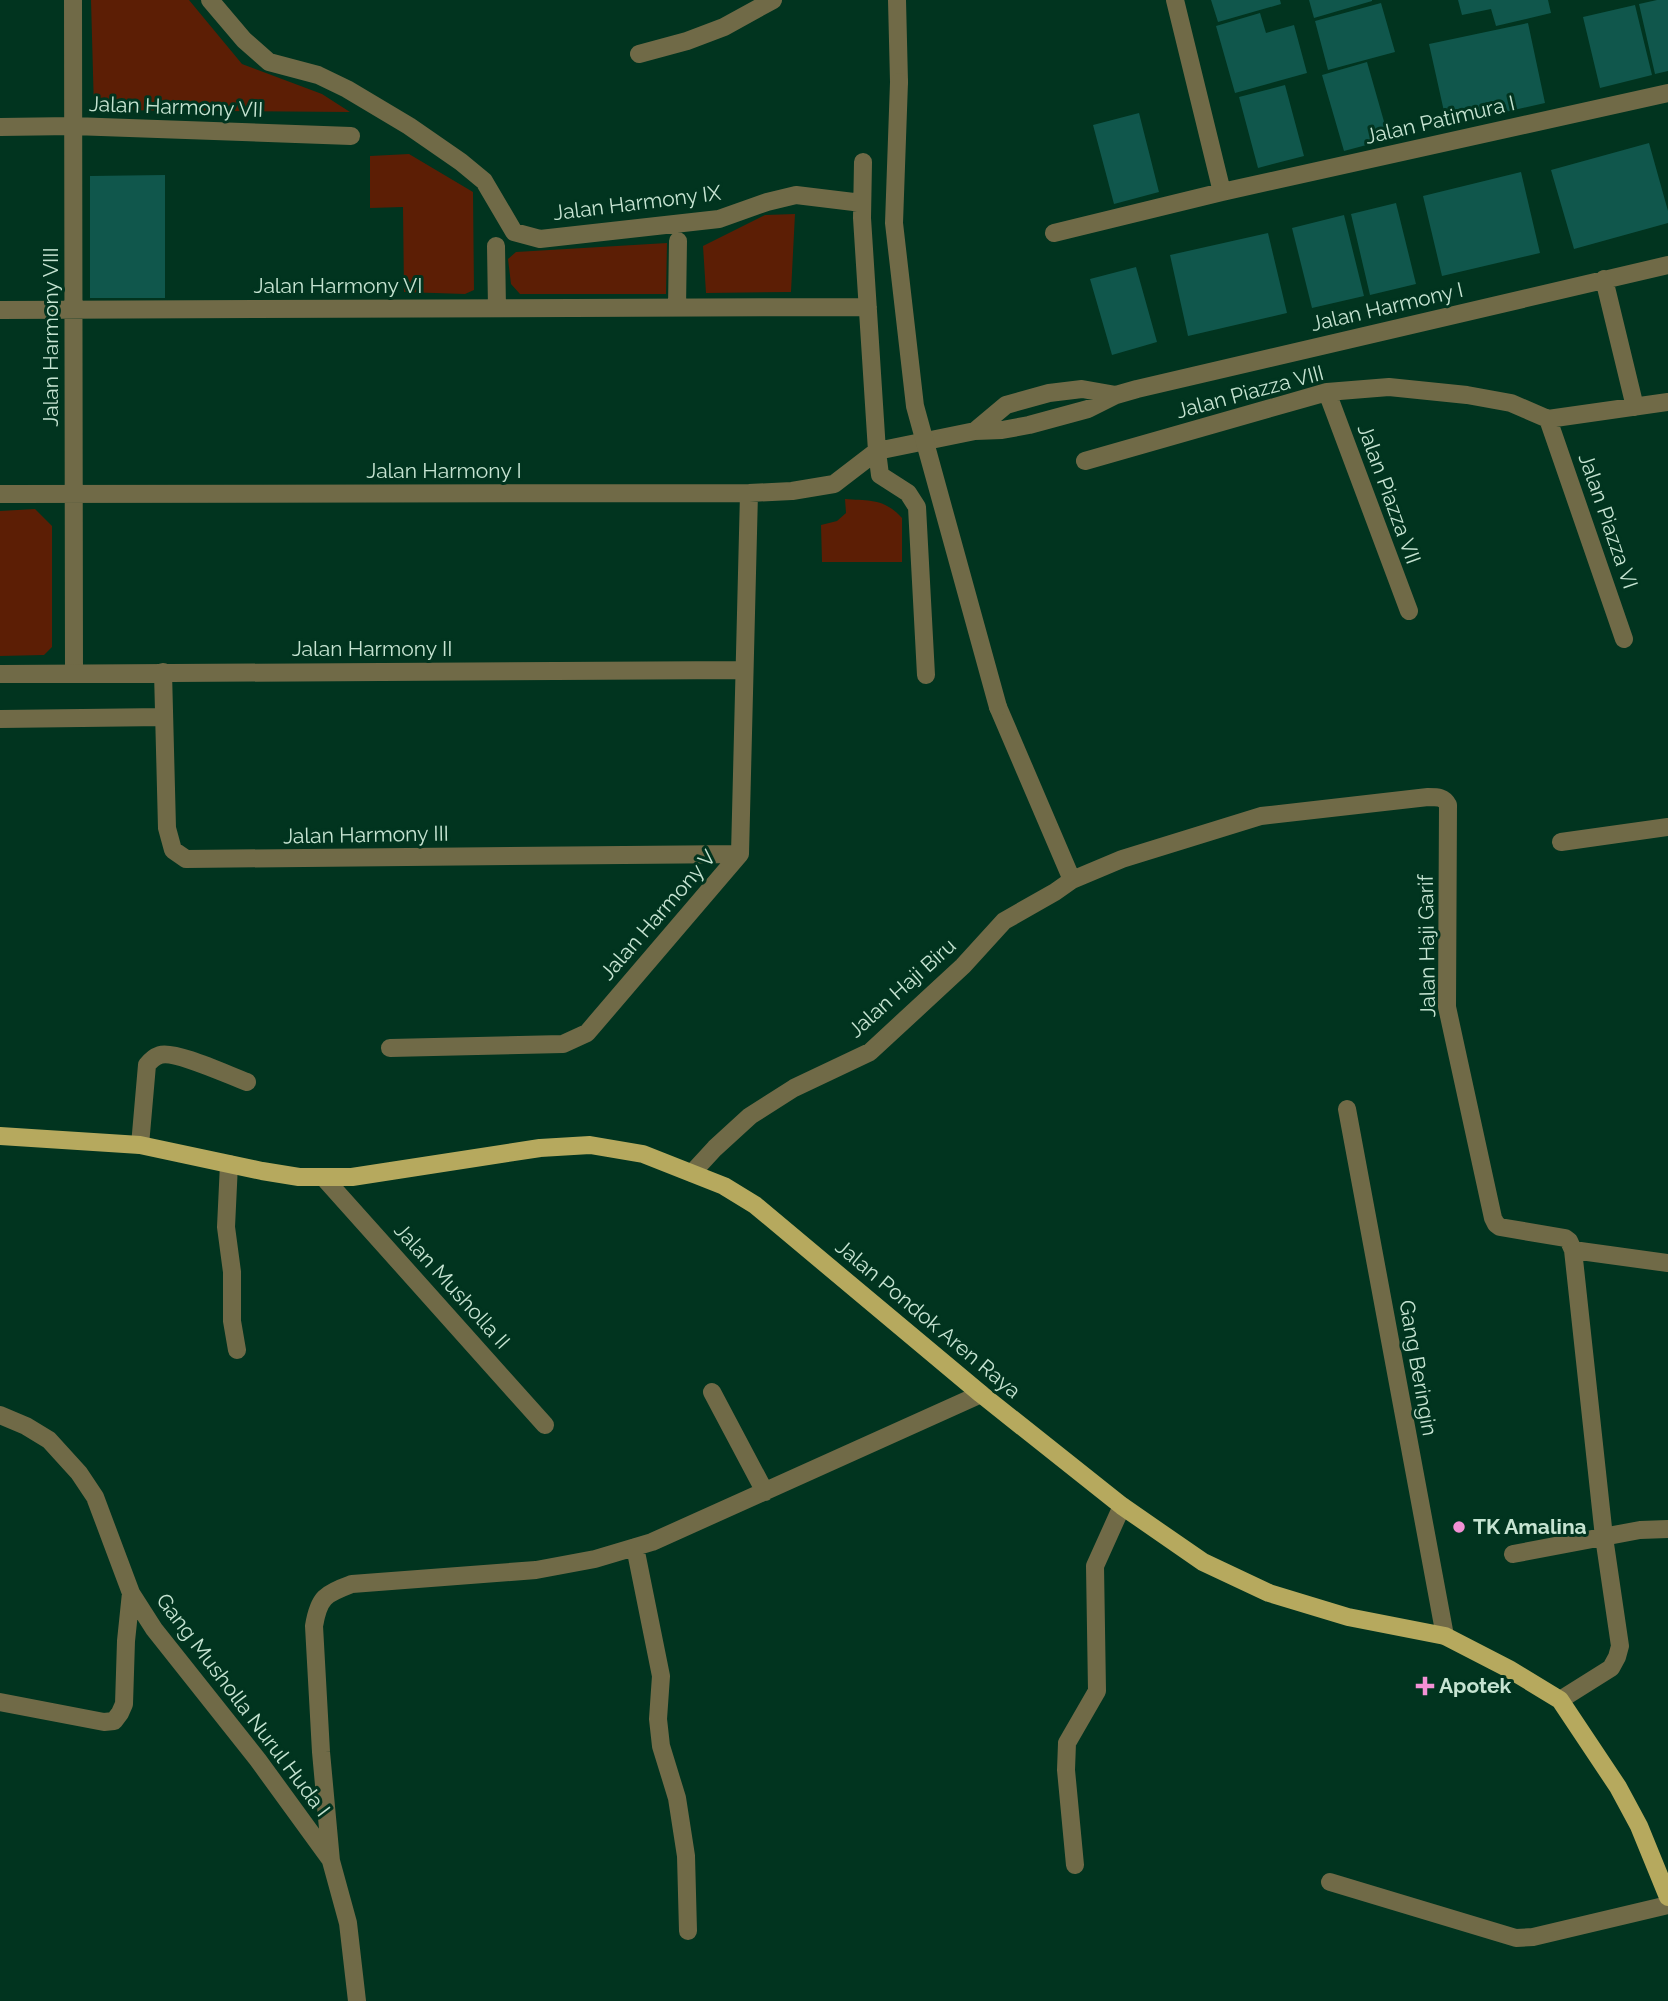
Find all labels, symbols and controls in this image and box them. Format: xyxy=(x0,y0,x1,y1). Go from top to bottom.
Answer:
street label: Jalan Patimura I xyxy=(1362,90,1517,149)
street label: Jalan Harmony VII xyxy=(88,91,264,122)
street label: Jalan Harmony IX xyxy=(552,180,723,225)
street label: Jalan Harmony VIII xyxy=(38,247,63,427)
street label: Jalan Harmony VI xyxy=(253,273,423,298)
street label: Jalan Harmony I xyxy=(1308,277,1465,336)
street label: Jalan Piazza VIII xyxy=(1173,360,1326,423)
street label: Jalan Piazza VII xyxy=(1353,421,1426,567)
street label: Jalan Piazza VI xyxy=(1574,450,1643,592)
street label: Jalan Harmony I xyxy=(366,458,522,483)
street label: Jalan Harmony II xyxy=(292,636,452,661)
street label: Jalan Harmony III xyxy=(283,821,449,848)
street label: Jalan Harmony V xyxy=(594,845,721,985)
street label: Jalan Haji Garif xyxy=(1413,873,1440,1018)
street label: Jalan Haji Biru xyxy=(843,933,961,1042)
street label: Jalan Musholla II xyxy=(389,1218,515,1354)
street label: Jalan Pondok Aren Raya xyxy=(831,1234,1026,1403)
street label: Gang Beringin xyxy=(1394,1298,1443,1438)
place label: TK Amalina xyxy=(1473,1514,1587,1539)
marker: TK Amalina xyxy=(1451,1519,1467,1535)
street label: Gang Musholla Nurul Huda I xyxy=(151,1588,336,1821)
place label: Apotek xyxy=(1439,1673,1511,1698)
marker: Apotek xyxy=(1417,1678,1433,1694)

